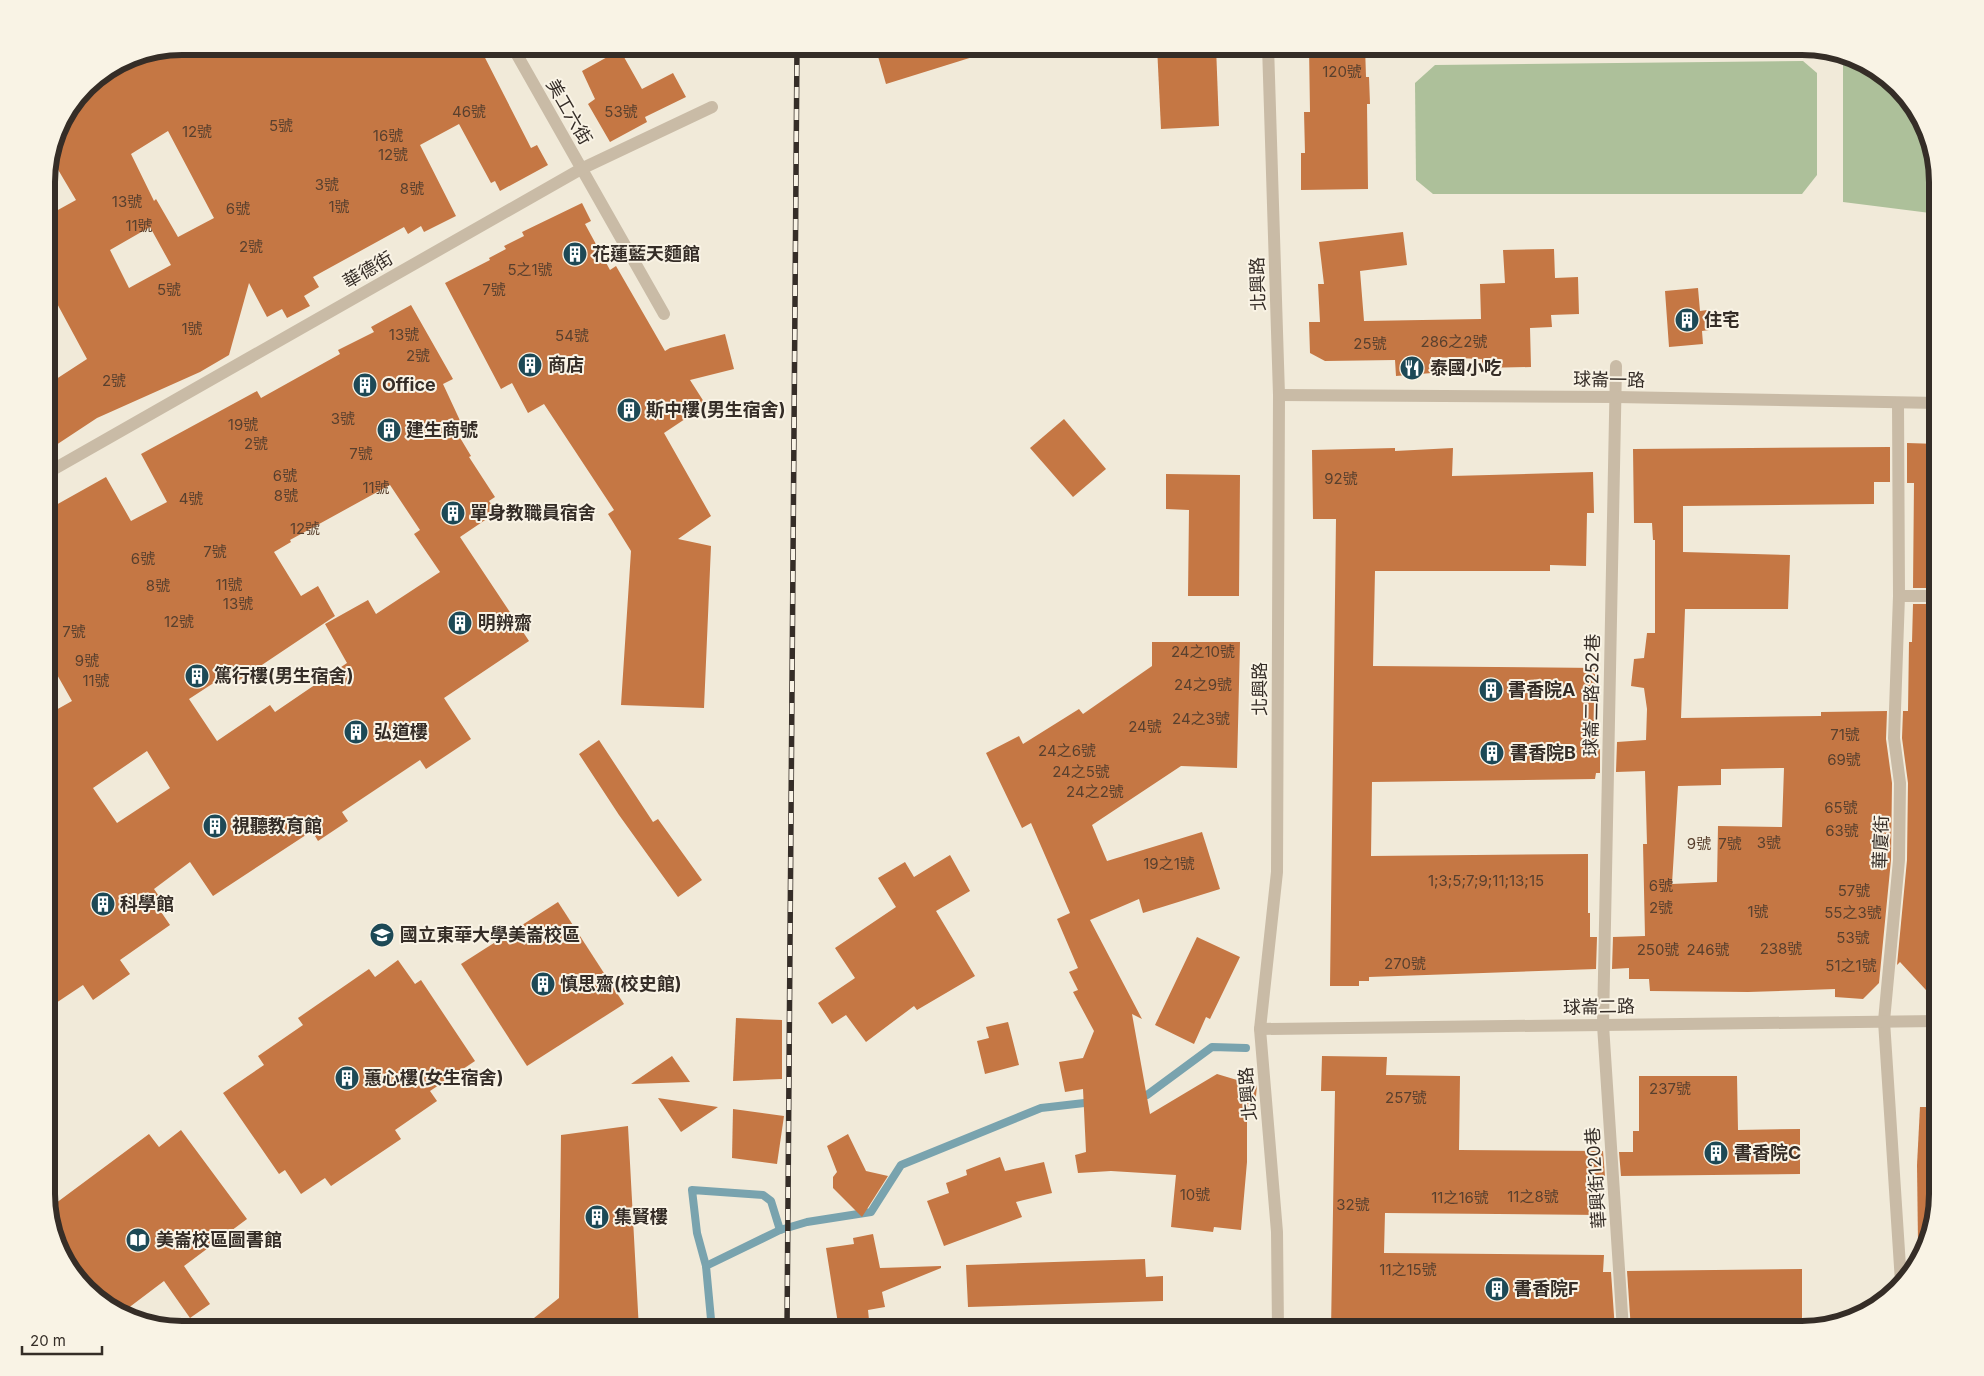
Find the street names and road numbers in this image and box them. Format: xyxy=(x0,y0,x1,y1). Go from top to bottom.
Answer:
street label: 美工六街 xyxy=(542,75,597,148)
street label: 華德街 xyxy=(339,247,396,292)
street label: 北興路 xyxy=(1246,257,1269,311)
street label: 球崙一路 xyxy=(1573,368,1645,391)
street label: 球崙二路252巷 xyxy=(1580,633,1603,757)
street label: 北興路 xyxy=(1249,662,1270,716)
street label: 華廈街 xyxy=(1869,815,1892,869)
street label: 球崙二路 xyxy=(1563,995,1635,1018)
street label: 北興路 xyxy=(1235,1066,1260,1122)
street label: 華興街120巷 xyxy=(1581,1127,1610,1229)

